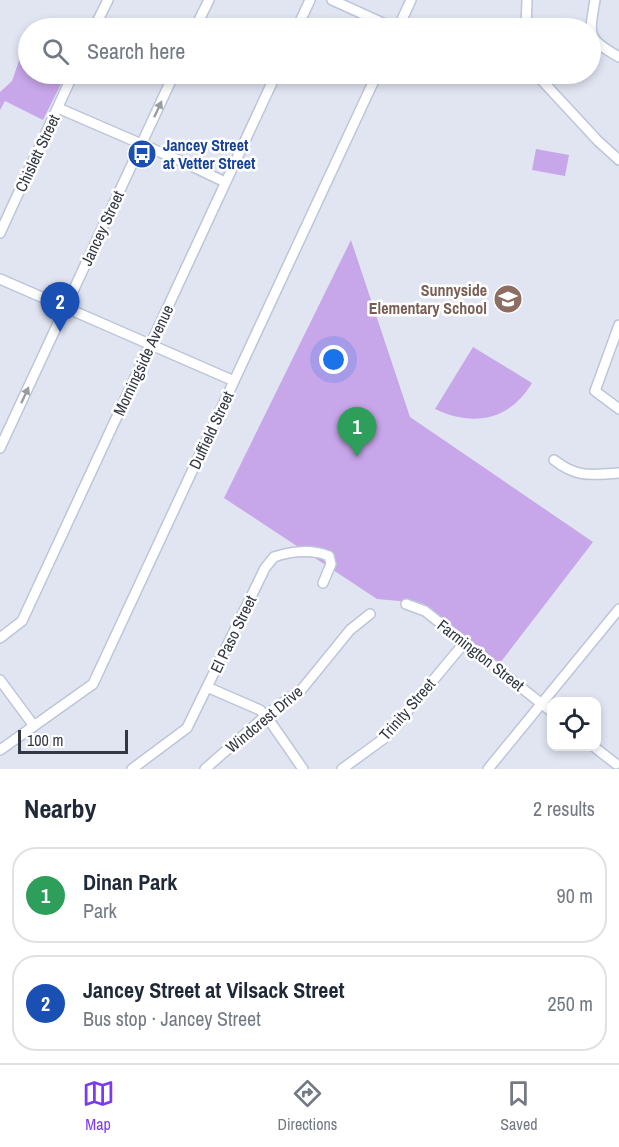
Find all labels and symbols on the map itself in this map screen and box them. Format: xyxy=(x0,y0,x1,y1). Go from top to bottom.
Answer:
one-way arrow xyxy=(153,100,162,117)
street label: Chislett Street xyxy=(9,110,65,195)
place label: Jancey Street at Vetter Street xyxy=(163,134,256,174)
bus stop icon: Jancey Street at Vetter Street xyxy=(126,138,158,170)
street label: Jancey Street xyxy=(75,187,129,269)
place label: Sunnyside Elementary School xyxy=(369,279,487,319)
pin: 2 xyxy=(40,282,80,332)
school or university icon: Sunnyside Elementary School xyxy=(492,283,524,315)
street label: Morningside Avenue xyxy=(108,301,178,419)
your location xyxy=(319,345,348,374)
one-way arrow xyxy=(20,386,29,403)
street label: Duffield Street xyxy=(183,387,239,473)
pin: 1 xyxy=(338,408,376,457)
street label: El Paso Street xyxy=(205,591,261,677)
street label: Farmington Street xyxy=(433,614,529,696)
street label: Trinity Street xyxy=(374,673,440,745)
street label: Windcrest Drive xyxy=(221,680,307,758)
scale bar xyxy=(18,727,128,754)

